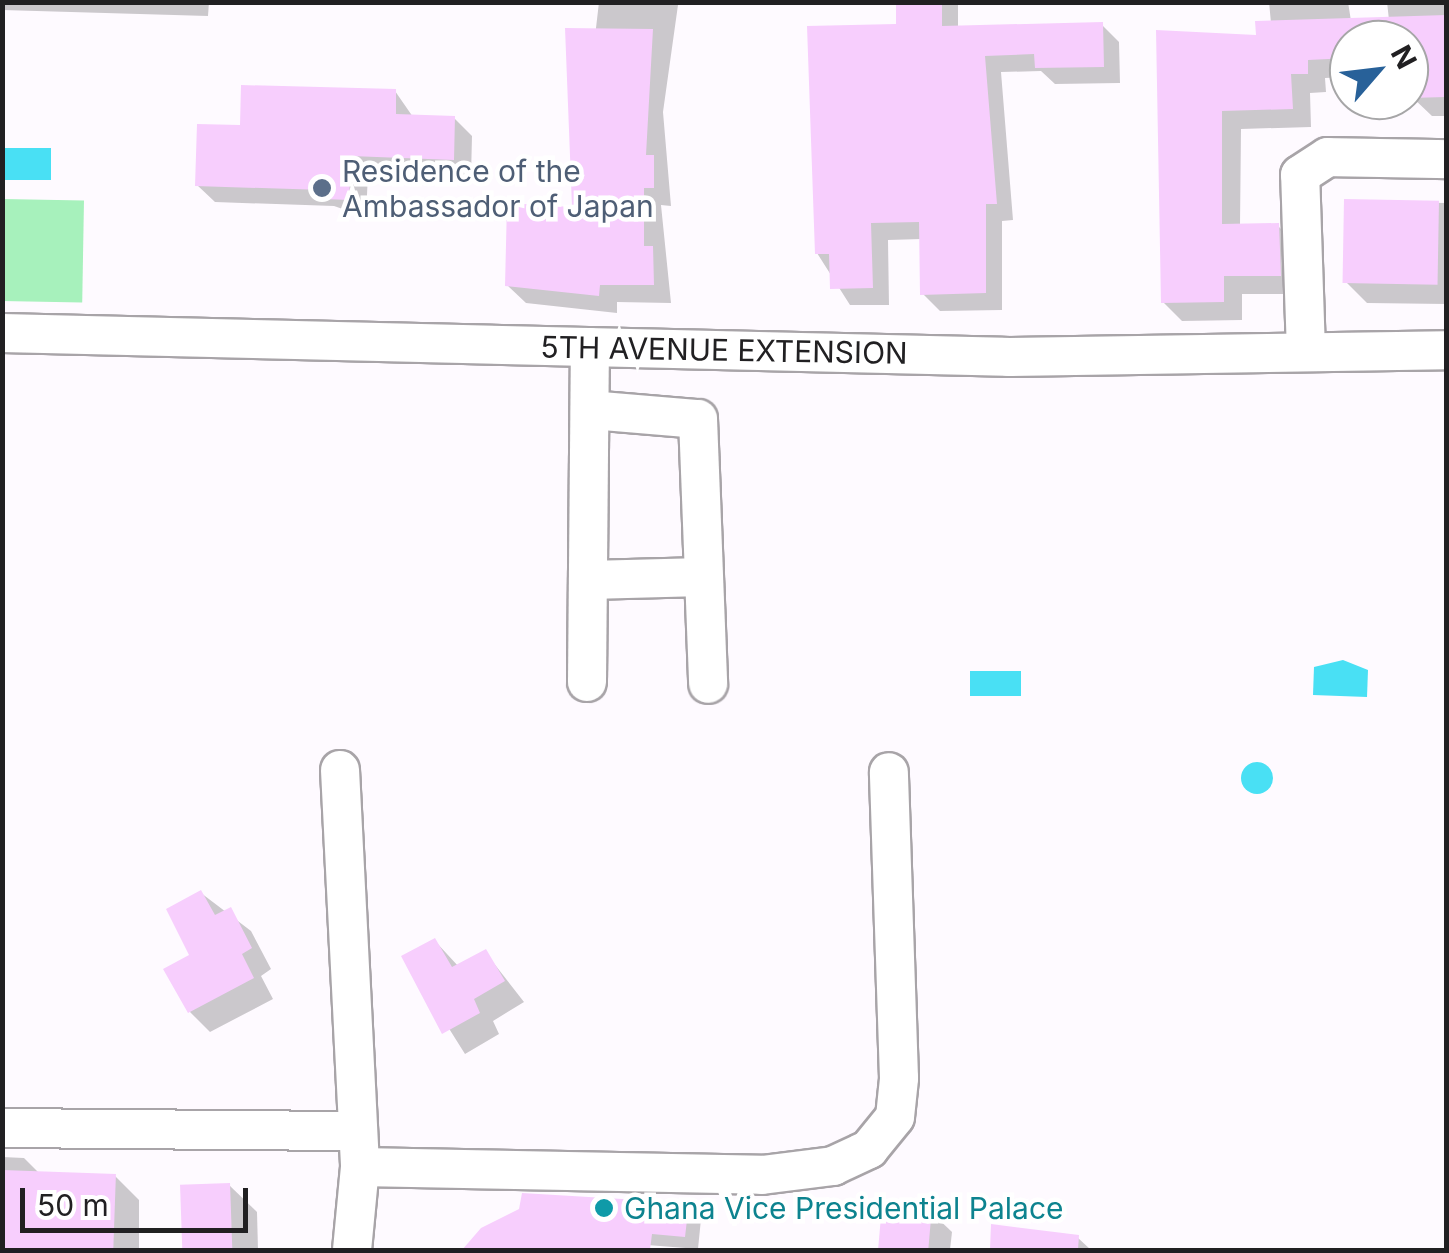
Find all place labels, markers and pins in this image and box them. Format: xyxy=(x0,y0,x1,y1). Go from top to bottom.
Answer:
place label: Residence of the Ambassador of Japan xyxy=(342,153,654,224)
marker: Residence of the Ambassador of Japan xyxy=(311,177,333,199)
place label: Ghana Vice Presidential Palace xyxy=(624,1190,1064,1226)
marker: Ghana Vice Presidential Palace xyxy=(593,1197,615,1219)

